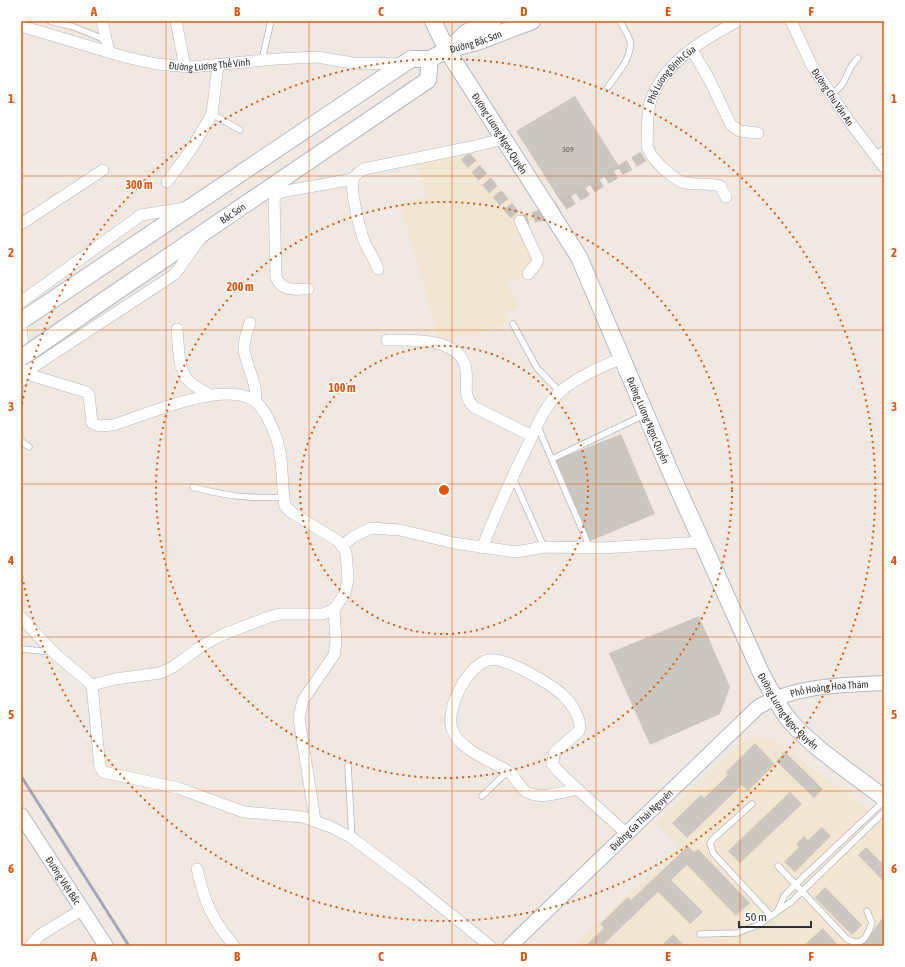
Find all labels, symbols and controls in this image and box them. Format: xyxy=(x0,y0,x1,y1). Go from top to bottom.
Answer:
text: A xyxy=(90,4,98,19)
text: B xyxy=(234,4,241,19)
text: C xyxy=(378,4,384,19)
text: D xyxy=(520,4,528,19)
text: E xyxy=(665,4,671,19)
text: F xyxy=(808,4,814,19)
street label: Đường Bắc Sơn xyxy=(448,28,503,55)
street label: Phố Lương Định Của xyxy=(645,43,698,105)
street label: Đường Lương Thế Vinh xyxy=(168,56,251,73)
street label: Đường Chu Văn An xyxy=(810,66,856,128)
text: 1 xyxy=(8,91,14,106)
street label: Đường Lương Ngọc Quyến xyxy=(470,91,530,176)
text: 1 xyxy=(891,91,897,106)
house number: 309 xyxy=(562,145,574,154)
text: 300 m xyxy=(125,178,153,192)
street label: Bắc Sơn xyxy=(218,200,247,225)
text: 2 xyxy=(8,245,14,260)
text: 2 xyxy=(891,245,897,260)
text: 200 m xyxy=(226,280,254,294)
street label: Đường Lương Ngọc Quyến xyxy=(625,375,672,466)
text: 100 m xyxy=(328,381,356,395)
text: 3 xyxy=(8,399,14,414)
text: 3 xyxy=(891,399,897,414)
centre of rings xyxy=(437,483,451,497)
text: 4 xyxy=(7,553,14,568)
text: 4 xyxy=(890,553,897,568)
street label: Đường Lương Ngọc Quyến xyxy=(756,671,821,751)
street label: Phố Hoàng Hoa Thám xyxy=(789,678,869,699)
text: 5 xyxy=(8,707,14,722)
text: 5 xyxy=(891,707,897,722)
street label: Đường Ga Thái Nguyên xyxy=(607,787,675,852)
street label: Đường Việt Bắc xyxy=(44,854,83,907)
text: 6 xyxy=(8,861,14,876)
text: 6 xyxy=(891,861,897,876)
scale bar xyxy=(739,903,811,929)
text: 50 m xyxy=(745,910,767,924)
text: A xyxy=(90,949,98,964)
text: B xyxy=(234,949,241,964)
text: C xyxy=(378,949,384,964)
text: D xyxy=(520,949,528,964)
text: E xyxy=(665,949,671,964)
text: F xyxy=(808,949,814,964)

